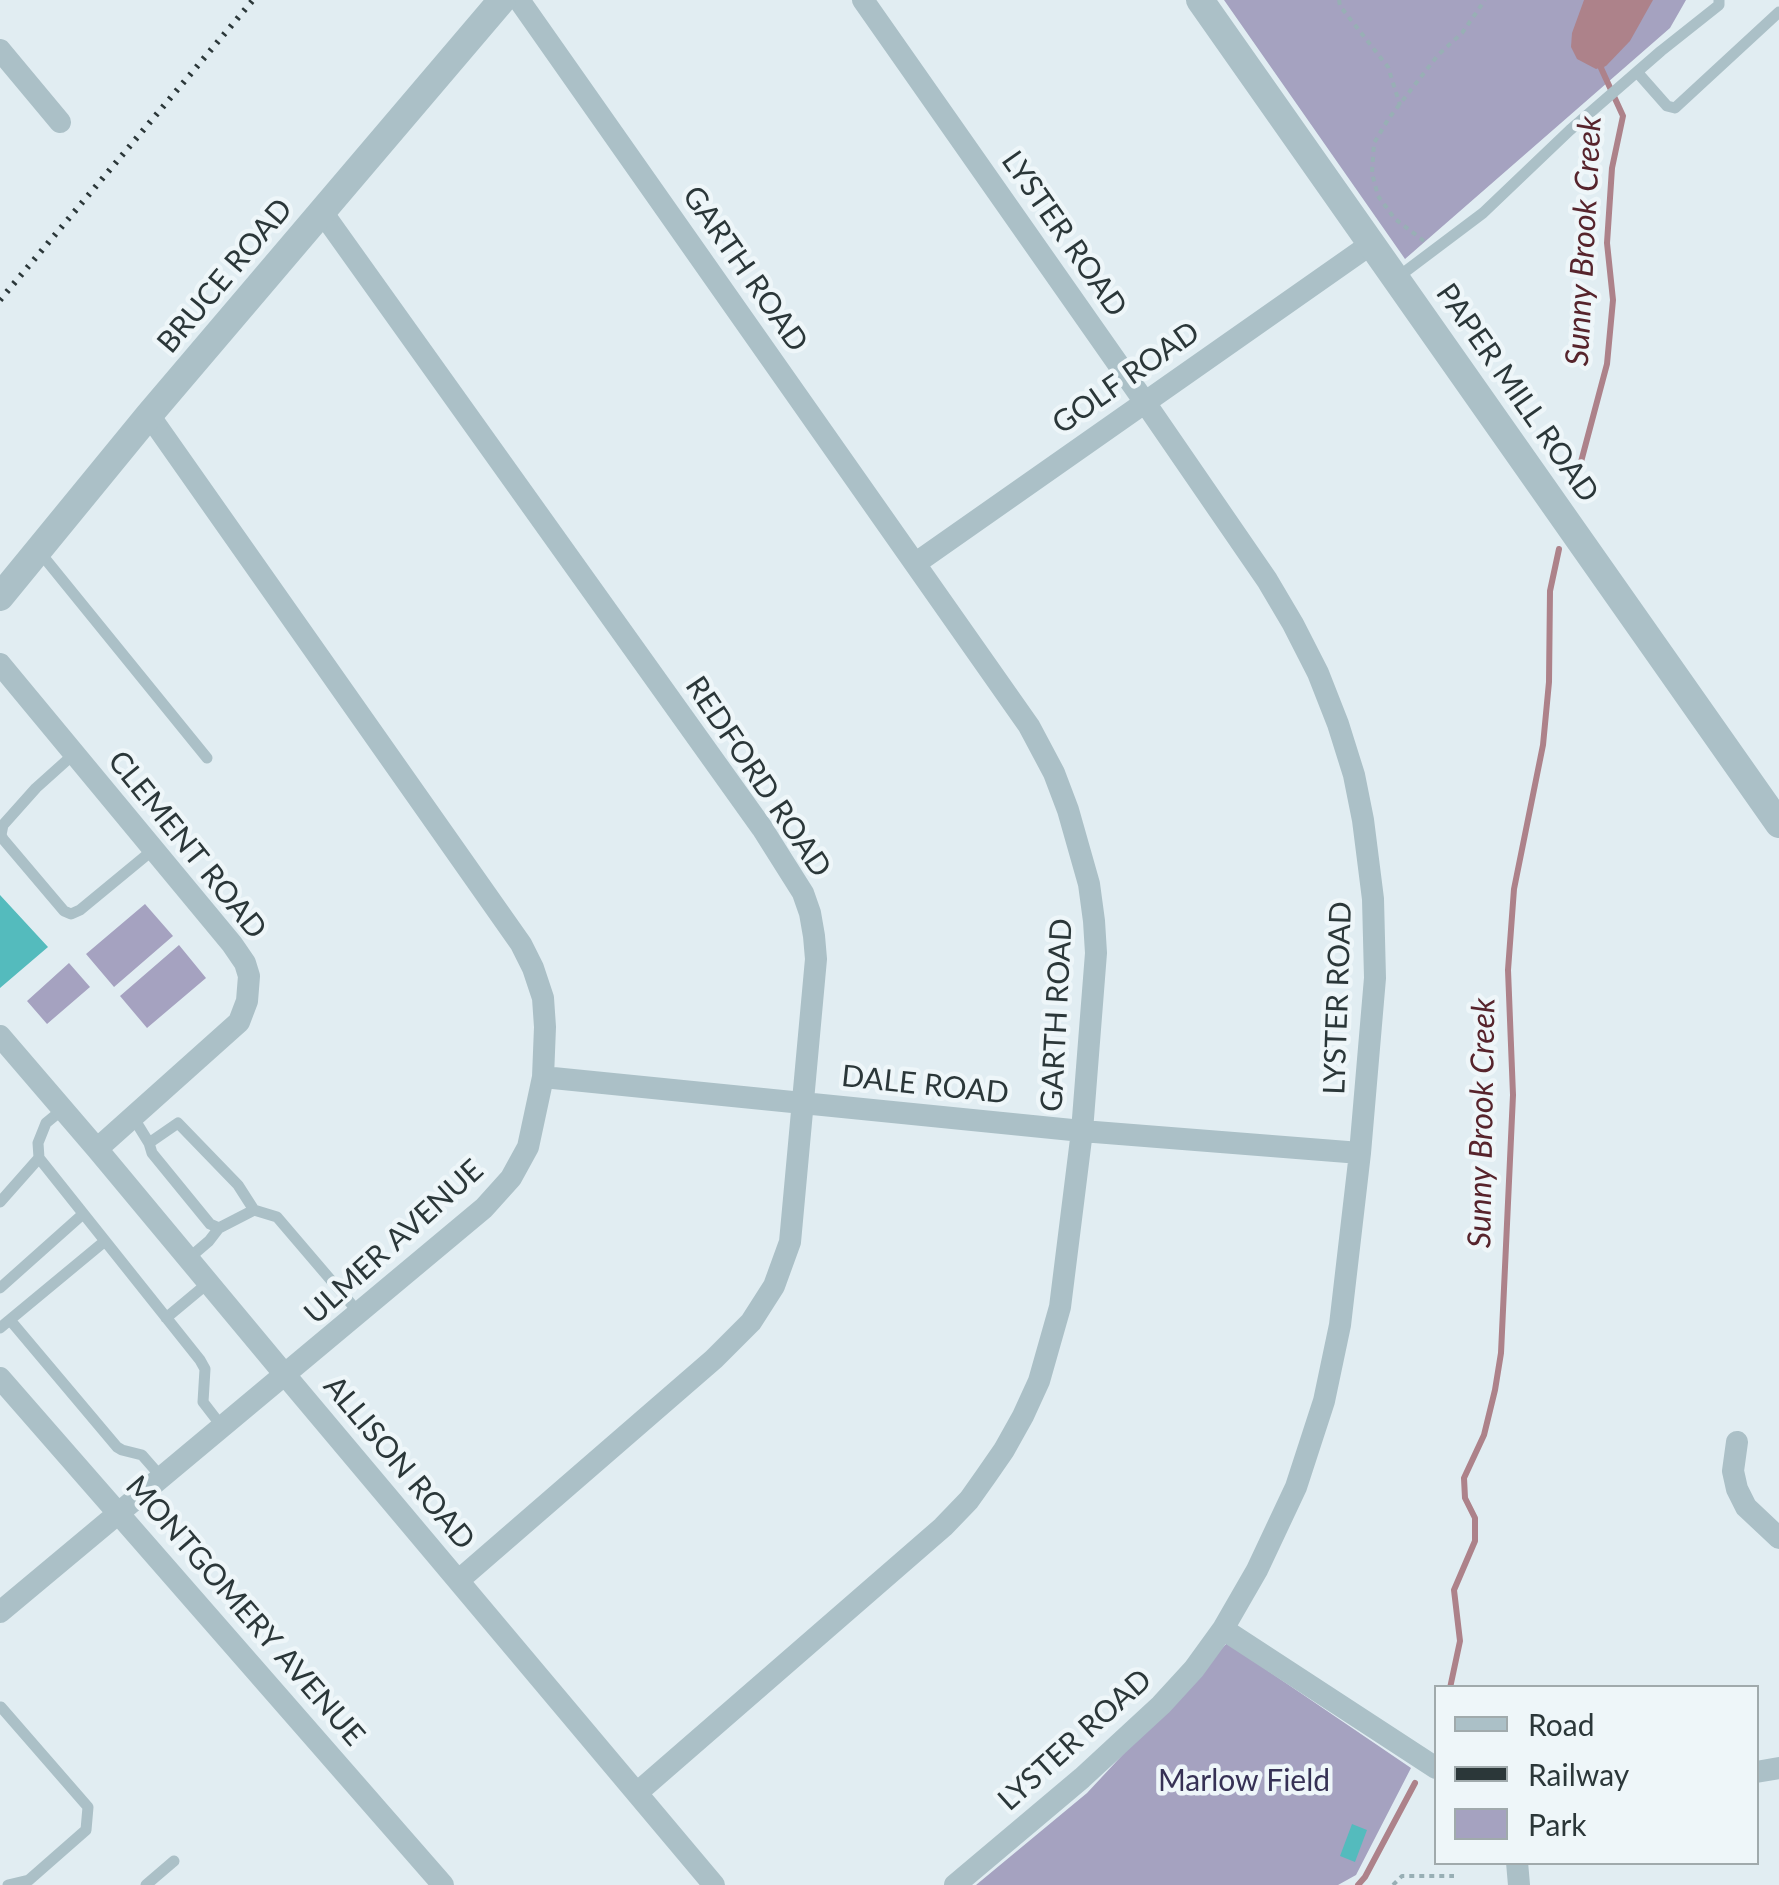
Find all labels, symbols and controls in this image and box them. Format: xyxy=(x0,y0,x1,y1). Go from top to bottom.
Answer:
water label: Sunny Brook Creek xyxy=(1558,115,1610,367)
street label: LYSTER ROAD xyxy=(994,144,1134,324)
street label: GARTH ROAD xyxy=(675,179,815,359)
street label: BRUCE ROAD xyxy=(150,192,300,360)
street label: PAPER MILL ROAD xyxy=(1428,277,1606,509)
street label: GOLF ROAD xyxy=(1046,314,1206,442)
street label: REDFORD ROAD xyxy=(678,670,838,884)
street label: CLEMENT ROAD xyxy=(100,744,274,946)
street label: LYSTER ROAD xyxy=(1317,901,1359,1095)
street label: GARTH ROAD xyxy=(1034,917,1080,1113)
water label: Sunny Brook Creek xyxy=(1461,998,1503,1248)
street label: DALE ROAD xyxy=(840,1058,1010,1112)
street label: ULMER AVENUE xyxy=(297,1152,491,1332)
street label: ALLISON ROAD xyxy=(316,1369,482,1557)
street label: MONTGOMERY AVENUE xyxy=(118,1469,372,1753)
street label: LYSTER ROAD xyxy=(991,1662,1159,1818)
legend xyxy=(1434,1685,1759,1865)
text: Road xyxy=(1528,1706,1595,1742)
text: Railway xyxy=(1528,1756,1629,1792)
park label: Marlow Field xyxy=(1158,1763,1330,1799)
text: Park xyxy=(1528,1806,1587,1842)

